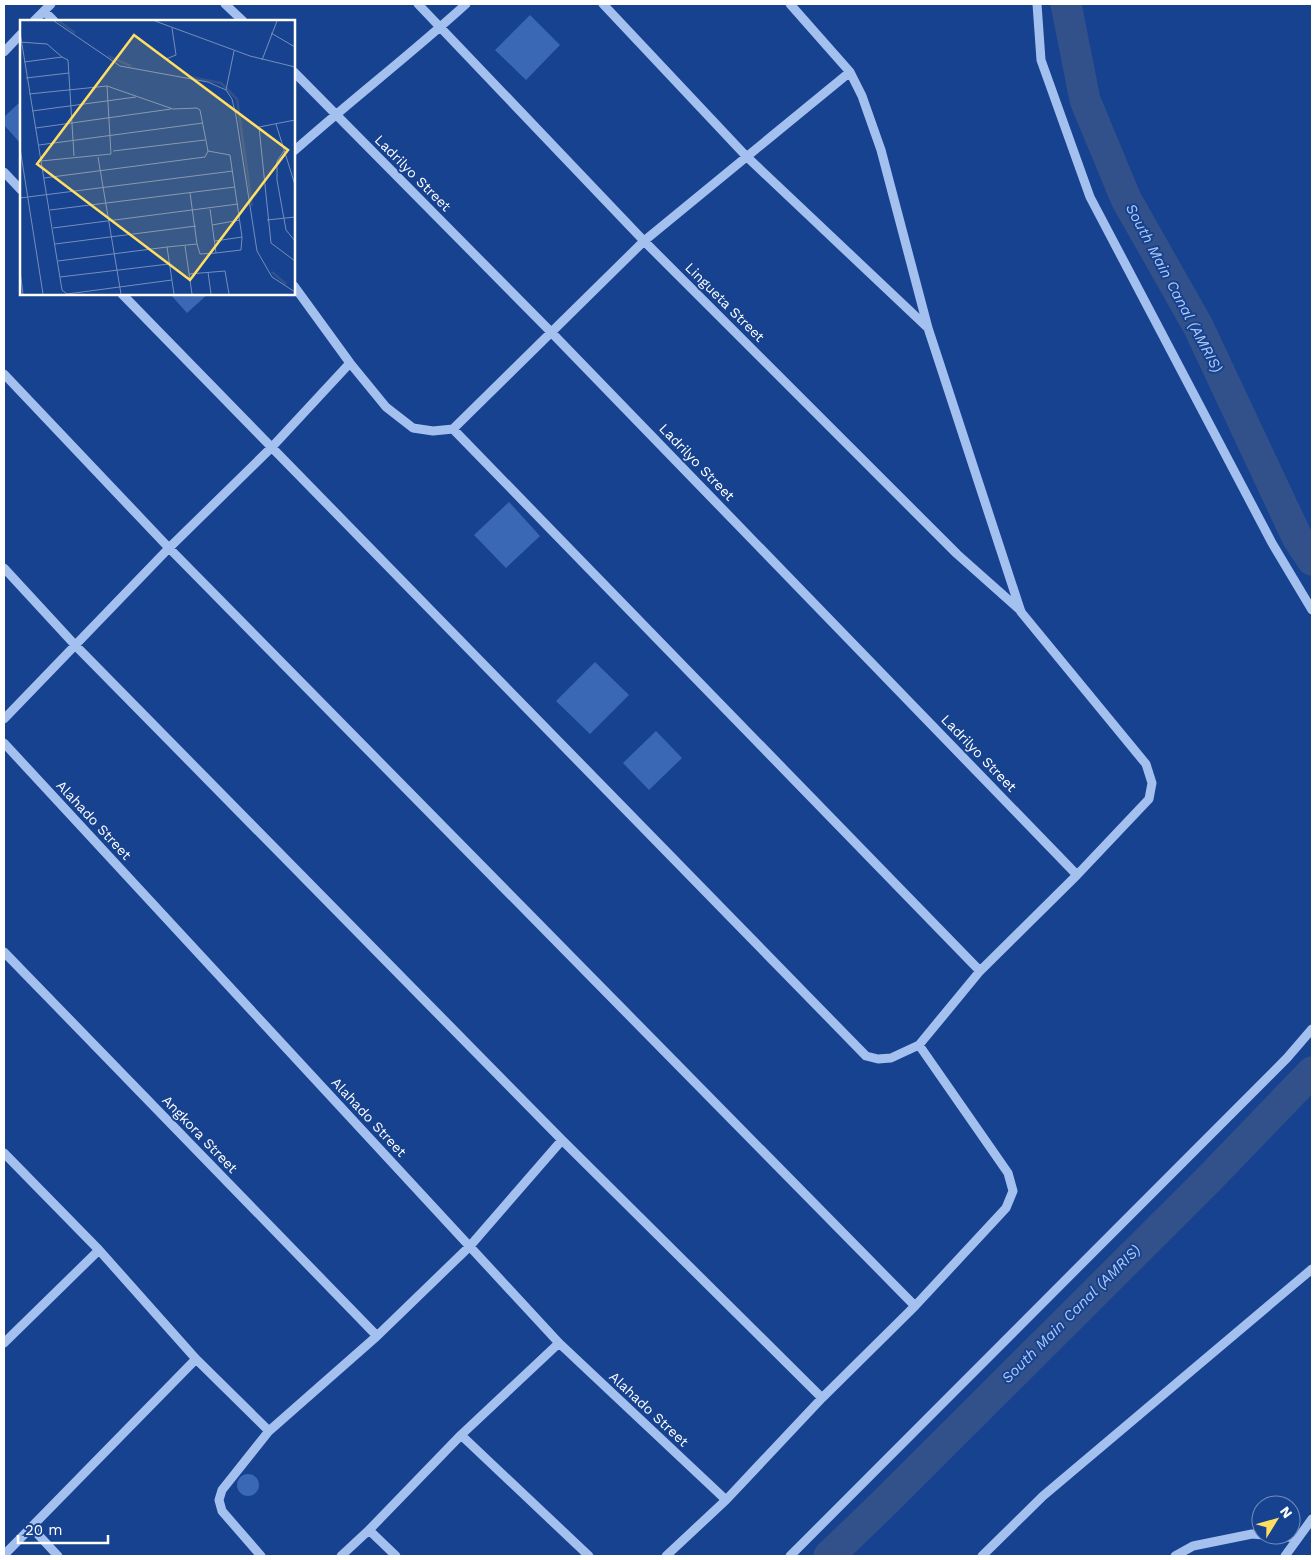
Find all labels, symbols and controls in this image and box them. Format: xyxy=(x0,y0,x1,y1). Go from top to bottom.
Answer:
inset map xyxy=(20,20,295,295)
street label: Ladrilyo Street xyxy=(372,132,454,214)
water label: South Main Canal (AMRIS) xyxy=(1122,200,1226,376)
street label: Lingueta Street xyxy=(682,259,768,345)
street label: Ladrilyo Street xyxy=(656,420,738,504)
street label: Ladrilyo Street xyxy=(938,711,1020,795)
street label: Alahado Street xyxy=(53,777,135,863)
street label: Alahado Street xyxy=(328,1074,410,1160)
street label: Angkora Street xyxy=(159,1092,241,1176)
water label: South Main Canal (AMRIS) xyxy=(998,1241,1144,1387)
street label: Alahado Street xyxy=(606,1368,692,1450)
north arrow xyxy=(1251,1495,1301,1545)
text: N xyxy=(1277,1503,1296,1521)
scale bar xyxy=(18,1512,108,1544)
text: 20 m xyxy=(25,1521,63,1539)

